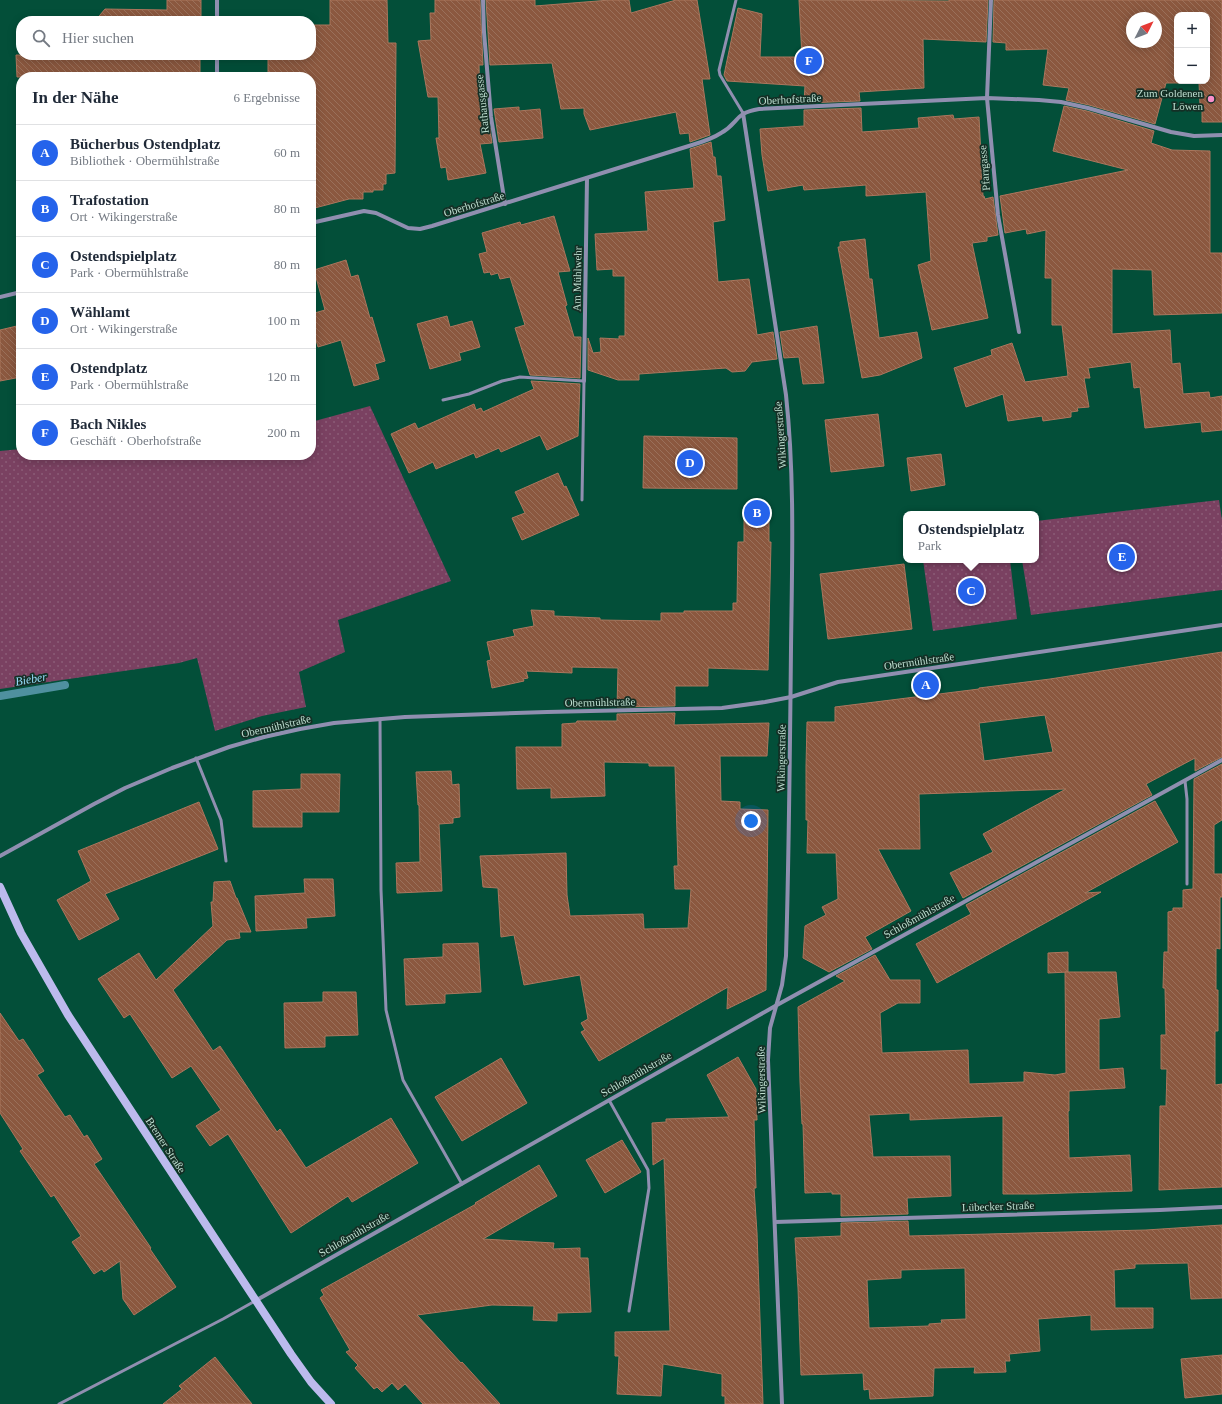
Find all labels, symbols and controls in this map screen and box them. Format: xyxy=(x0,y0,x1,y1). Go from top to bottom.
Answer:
north arrow xyxy=(1126,12,1162,48)
map controls xyxy=(1174,12,1210,84)
button: + xyxy=(1174,12,1210,48)
search box xyxy=(16,16,316,60)
icon: search xyxy=(30,27,52,49)
text: Hier suchen xyxy=(62,30,134,46)
pin: F xyxy=(796,46,822,76)
button: − xyxy=(1174,48,1210,84)
street label: Rathausgasse xyxy=(473,74,491,134)
place label: Zum Goldenen Löwen xyxy=(1137,87,1203,112)
text: In der Nähe xyxy=(32,88,119,107)
text: 6 Ergebnisse xyxy=(233,90,300,105)
street label: Oberhofstraße xyxy=(758,91,822,107)
marker: Zum Goldenen Löwen xyxy=(1206,94,1216,104)
text: Bücherbus Ostendplatz xyxy=(70,136,220,152)
text: A xyxy=(40,145,50,160)
text: 60 m xyxy=(274,145,300,160)
street label: Pfarrgasse xyxy=(976,145,992,191)
text: Bibliothek · Obermühlstraße xyxy=(70,153,219,168)
street label: Oberhofstraße xyxy=(442,189,506,219)
text: Trafostation xyxy=(70,192,149,208)
text: B xyxy=(41,201,49,216)
text: 80 m xyxy=(274,201,300,216)
text: Ort · Wikingerstraße xyxy=(70,209,178,224)
street label: Am Mühlwehr xyxy=(570,246,584,312)
text: Ostendspielplatz xyxy=(70,248,177,264)
text: C xyxy=(40,257,50,272)
text: 80 m xyxy=(274,257,300,272)
text: Park · Obermühlstraße xyxy=(70,265,188,280)
text: Wählamt xyxy=(70,304,130,320)
text: D xyxy=(40,313,50,328)
text: 100 m xyxy=(267,313,300,328)
text: Ort · Wikingerstraße xyxy=(70,321,178,336)
text: Ostendplatz xyxy=(70,360,148,376)
text: E xyxy=(41,369,49,384)
text: 120 m xyxy=(267,369,300,384)
text: Park · Obermühlstraße xyxy=(70,377,188,392)
street label: Wikingerstraße xyxy=(772,401,788,469)
text: Bach Nikles xyxy=(70,416,146,432)
text: F xyxy=(41,425,49,440)
text: 200 m xyxy=(267,425,300,440)
text: Geschäft · Oberhofstraße xyxy=(70,433,201,448)
pin: D xyxy=(677,448,703,478)
pin: B xyxy=(744,498,770,528)
popup xyxy=(903,511,1039,563)
text: Ostendspielplatz xyxy=(918,521,1024,537)
text: Park xyxy=(918,538,942,553)
pin: E xyxy=(1109,542,1135,572)
pin: C xyxy=(958,576,984,606)
street label: Obermühlstraße xyxy=(883,650,955,672)
water label: Bieber xyxy=(14,669,48,689)
pin: A xyxy=(913,670,939,700)
street label: Obermühlstraße xyxy=(564,695,636,709)
street label: Obermühlstraße xyxy=(240,712,312,740)
street label: Wikingerstraße xyxy=(774,724,788,792)
your location xyxy=(741,811,761,831)
street label: Schloßmühlstraße xyxy=(881,891,957,941)
street label: Wikingerstraße xyxy=(754,1046,768,1114)
street label: Schloßmühlstraße xyxy=(599,1049,673,1099)
street label: Bremer Straße xyxy=(144,1115,188,1175)
street label: Lübecker Straße xyxy=(962,1199,1034,1213)
street label: Schloßmühlstraße xyxy=(317,1209,391,1259)

